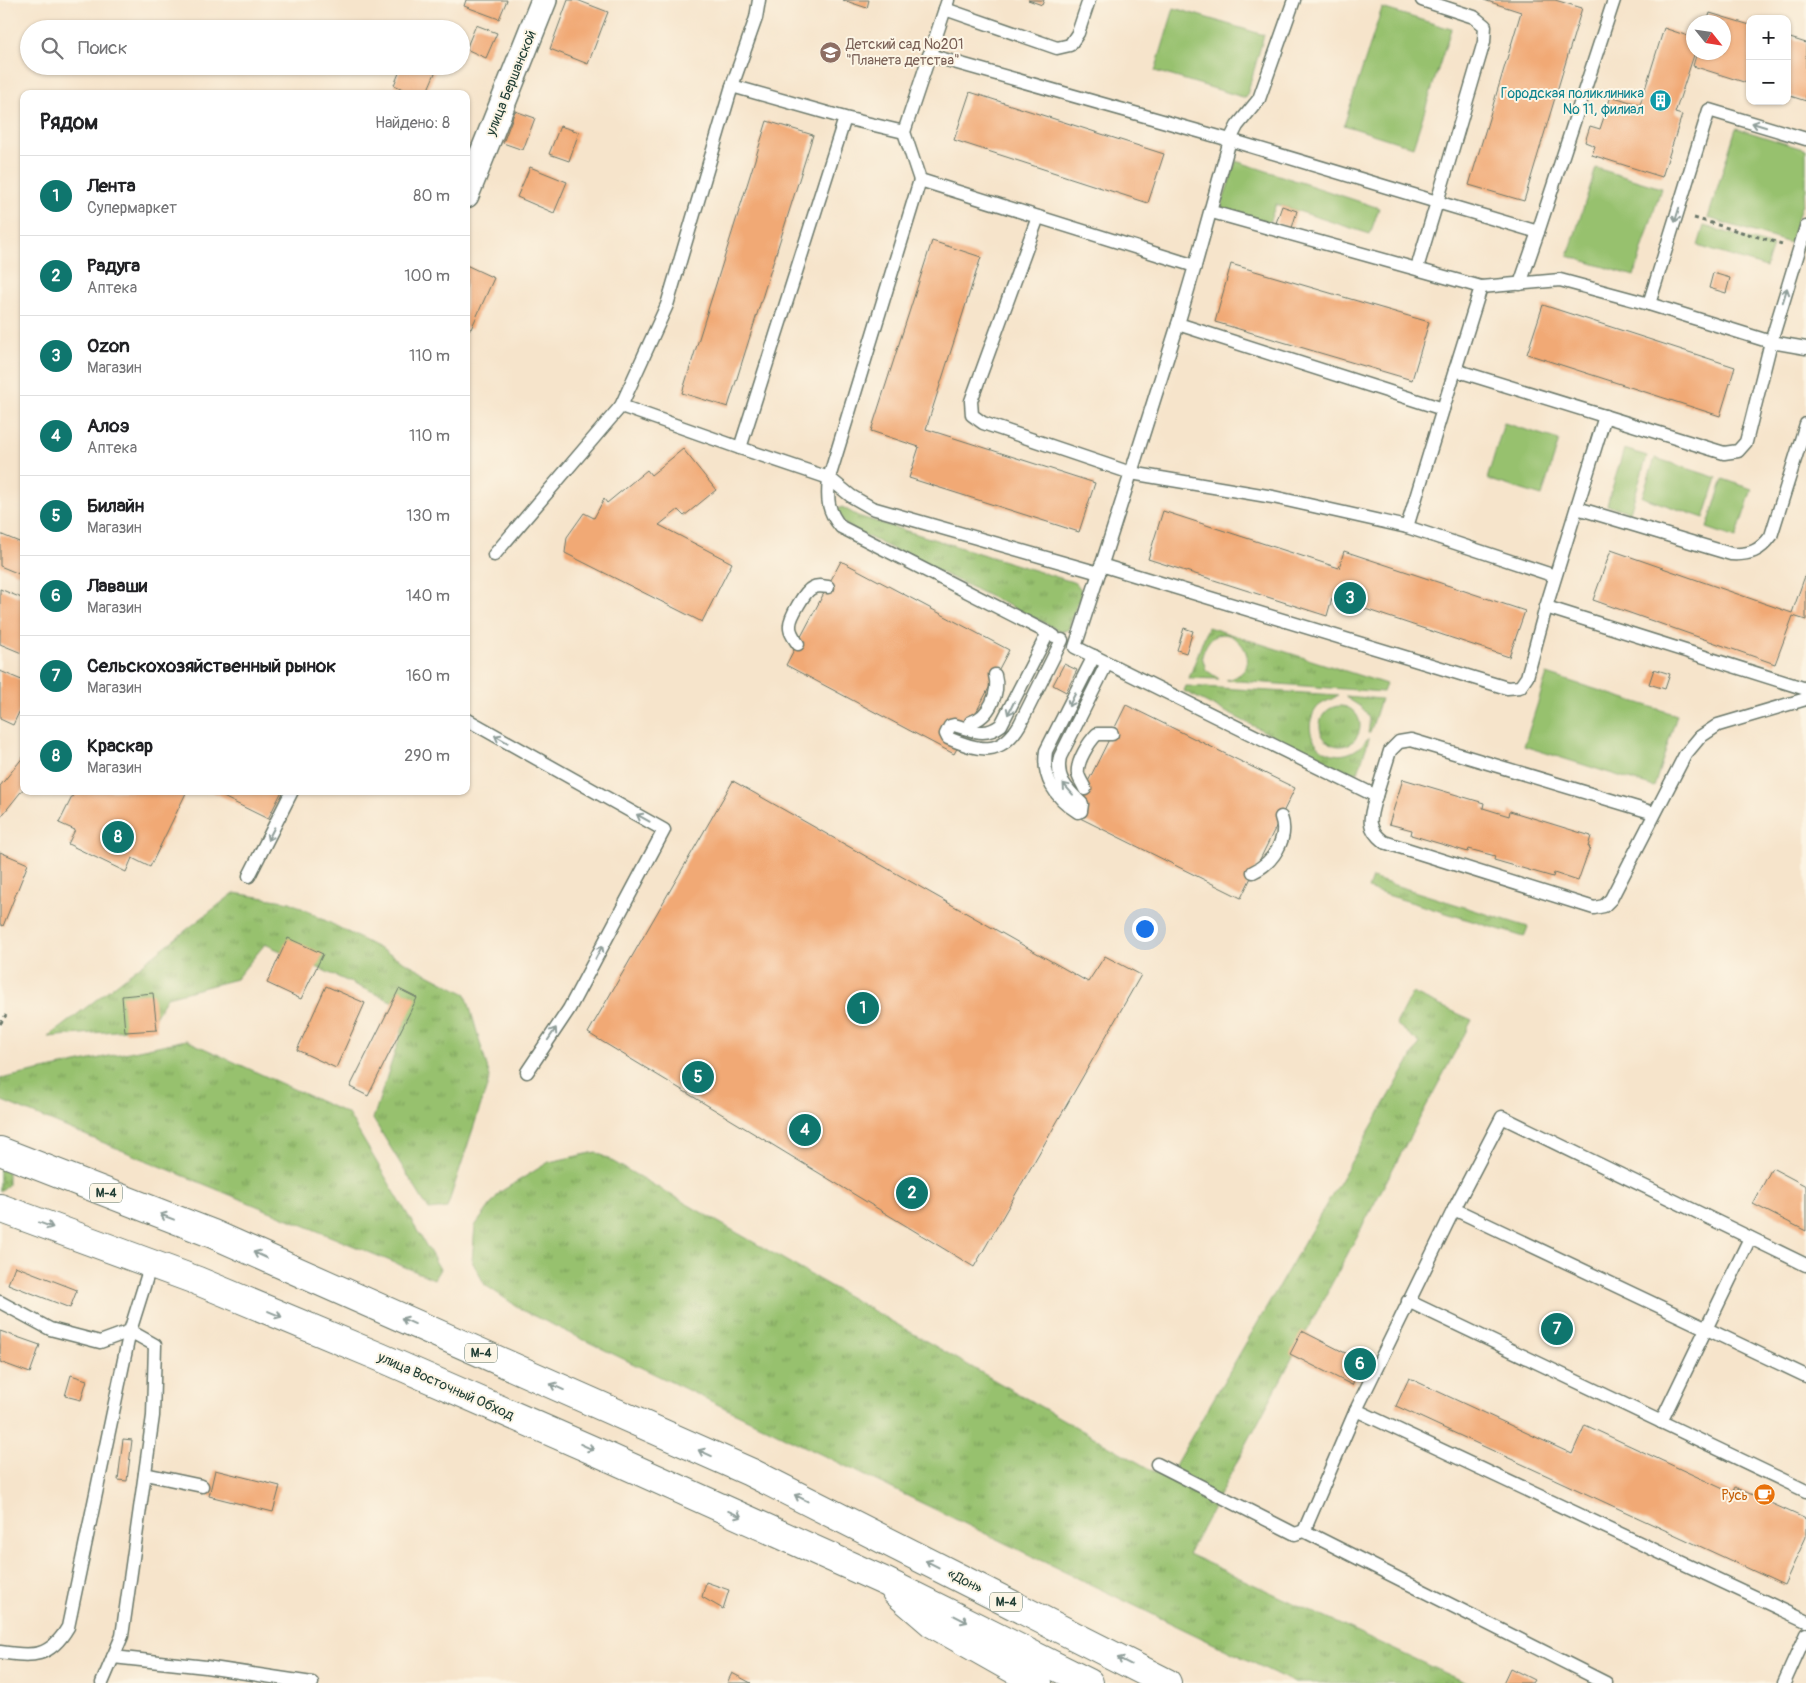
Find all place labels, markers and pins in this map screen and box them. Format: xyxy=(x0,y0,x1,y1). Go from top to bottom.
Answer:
place label: Детский сад №201 "Планета детства" xyxy=(845,36,964,69)
school or university icon: Детский сад №201 "Планета детства" xyxy=(818,40,842,64)
place label: Городская поликлиника № 11, филиал xyxy=(1501,85,1644,118)
building icon: Городская поликлиника № 11, филиал xyxy=(1648,89,1672,113)
pin: 3 xyxy=(1334,579,1366,617)
pin: 8 xyxy=(102,818,134,856)
pin: 1 xyxy=(847,989,879,1027)
pin: 5 xyxy=(682,1058,714,1096)
pin: 4 xyxy=(789,1111,821,1149)
pin: 2 xyxy=(896,1174,928,1212)
pin: 7 xyxy=(1541,1310,1573,1348)
pin: 6 xyxy=(1344,1345,1376,1383)
cafe icon: Русь xyxy=(1752,1483,1776,1507)
place label: Русь xyxy=(1722,1487,1748,1504)

